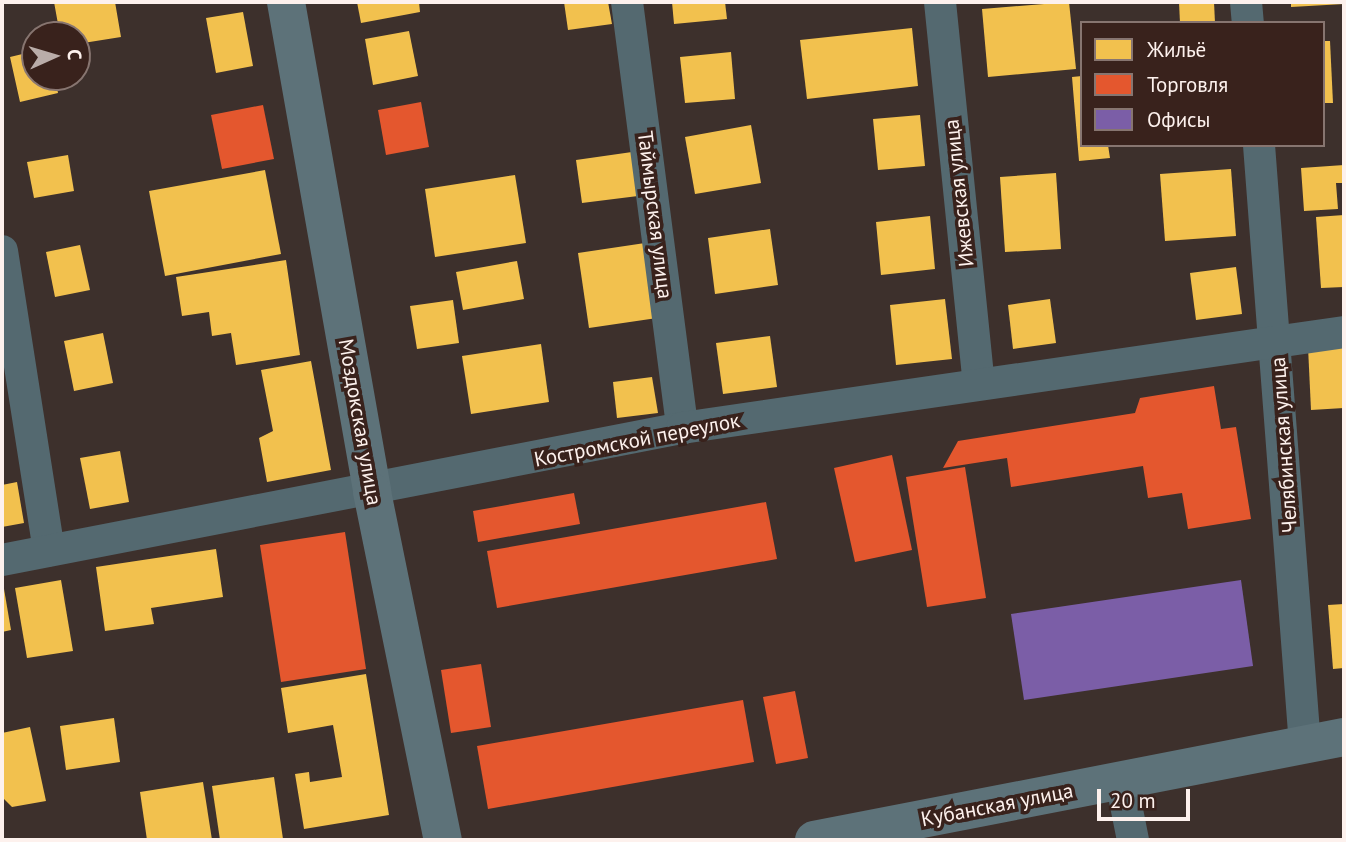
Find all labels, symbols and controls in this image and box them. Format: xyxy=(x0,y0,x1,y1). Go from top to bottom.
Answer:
north arrow xyxy=(21,21,91,91)
legend xyxy=(1080,21,1325,147)
text: Жильё xyxy=(1147,36,1206,63)
text: С xyxy=(63,49,87,61)
text: Торговля xyxy=(1147,71,1228,98)
text: Офисы xyxy=(1147,106,1210,133)
street label: Ижевская улица xyxy=(939,118,979,268)
street label: Таймырская улица xyxy=(632,130,678,300)
street label: Моздокская улица xyxy=(333,337,387,507)
street label: Челябинская улица xyxy=(1265,356,1303,534)
street label: Костромской переулок xyxy=(532,408,742,472)
scale bar xyxy=(1101,776,1194,820)
street label: Кубанская улица xyxy=(919,778,1075,832)
text: 20 m xyxy=(1110,787,1156,814)

